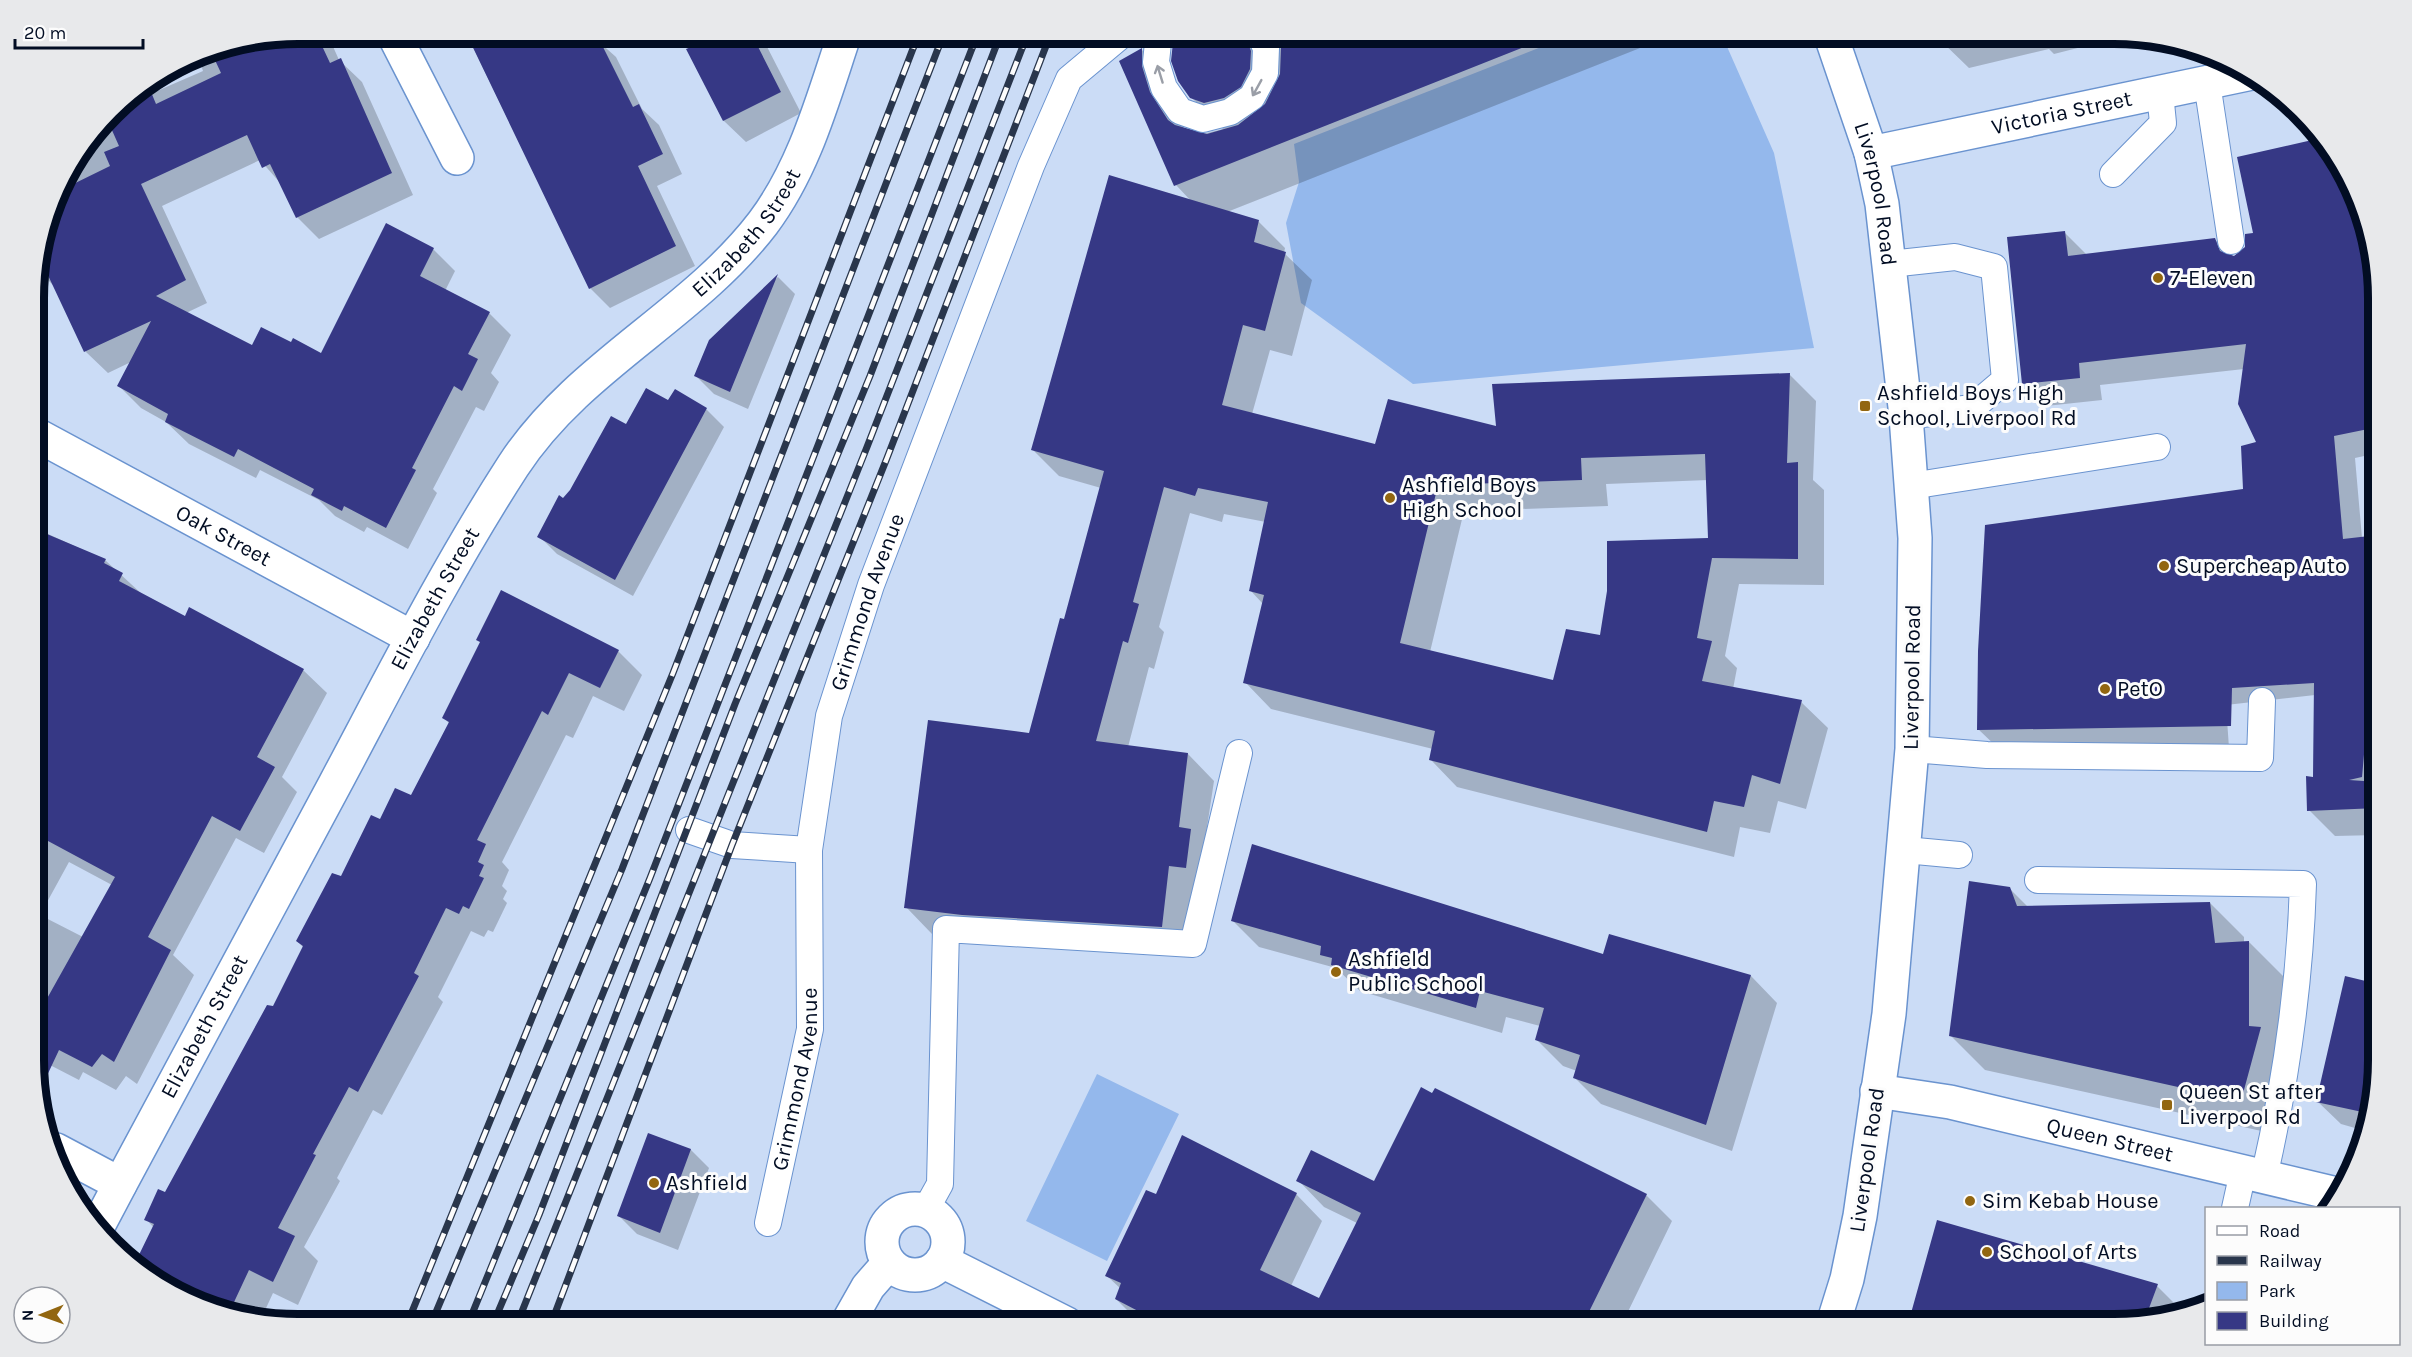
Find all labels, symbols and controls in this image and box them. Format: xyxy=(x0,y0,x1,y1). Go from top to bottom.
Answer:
scale bar xyxy=(15,12,142,50)
text: 20 m xyxy=(24,22,66,44)
one-way arrow xyxy=(1154,65,1165,84)
one-way arrow xyxy=(1251,79,1263,96)
street label: Victoria Street xyxy=(1989,86,2134,140)
street label: Liverpool Road xyxy=(1848,119,1902,267)
street label: Elizabeth Street xyxy=(687,164,806,303)
place label: 7-Eleven xyxy=(2170,265,2253,291)
marker: 7-Eleven xyxy=(2151,271,2165,285)
place label: Ashfield Boys High School, Liverpool Rd xyxy=(1877,380,2077,431)
marker: Ashfield Boys High School, Liverpool Rd xyxy=(1858,399,1872,413)
place label: Ashfield Boys High School xyxy=(1402,472,1537,523)
marker: Ashfield Boys High School xyxy=(1383,491,1397,505)
street label: Oak Street xyxy=(171,499,275,572)
street label: Grimmond Avenue xyxy=(825,510,910,694)
street label: Elizabeth Street xyxy=(385,523,485,675)
place label: Supercheap Auto xyxy=(2176,553,2347,579)
marker: Supercheap Auto xyxy=(2157,559,2171,573)
street label: Liverpool Road xyxy=(1898,604,1926,750)
place label: PetO xyxy=(2117,676,2163,702)
marker: PetO xyxy=(2098,682,2112,696)
place label: Ashfield Public School xyxy=(1348,946,1484,997)
street label: Elizabeth Street xyxy=(155,950,254,1103)
marker: Ashfield Public School xyxy=(1329,965,1343,979)
street label: Grimmond Avenue xyxy=(767,987,823,1173)
place label: Queen St after Liverpool Rd xyxy=(2179,1079,2322,1130)
street label: Liverpool Road xyxy=(1844,1086,1890,1234)
marker: Queen St after Liverpool Rd xyxy=(2160,1098,2174,1112)
street label: Queen Street xyxy=(2044,1112,2176,1168)
place label: Ashfield xyxy=(666,1170,748,1196)
marker: Ashfield xyxy=(647,1176,661,1190)
place label: Sim Kebab House xyxy=(1982,1188,2159,1214)
marker: Sim Kebab House xyxy=(1963,1194,1977,1208)
legend xyxy=(2205,1207,2400,1345)
text: Road xyxy=(2259,1220,2300,1242)
place label: School of Arts xyxy=(1999,1239,2138,1265)
marker: School of Arts xyxy=(1980,1245,1994,1259)
text: Railway xyxy=(2259,1250,2322,1272)
text: Park xyxy=(2259,1280,2296,1302)
north arrow xyxy=(12,1285,72,1345)
text: N xyxy=(18,1309,37,1321)
text: Building xyxy=(2259,1310,2329,1332)

